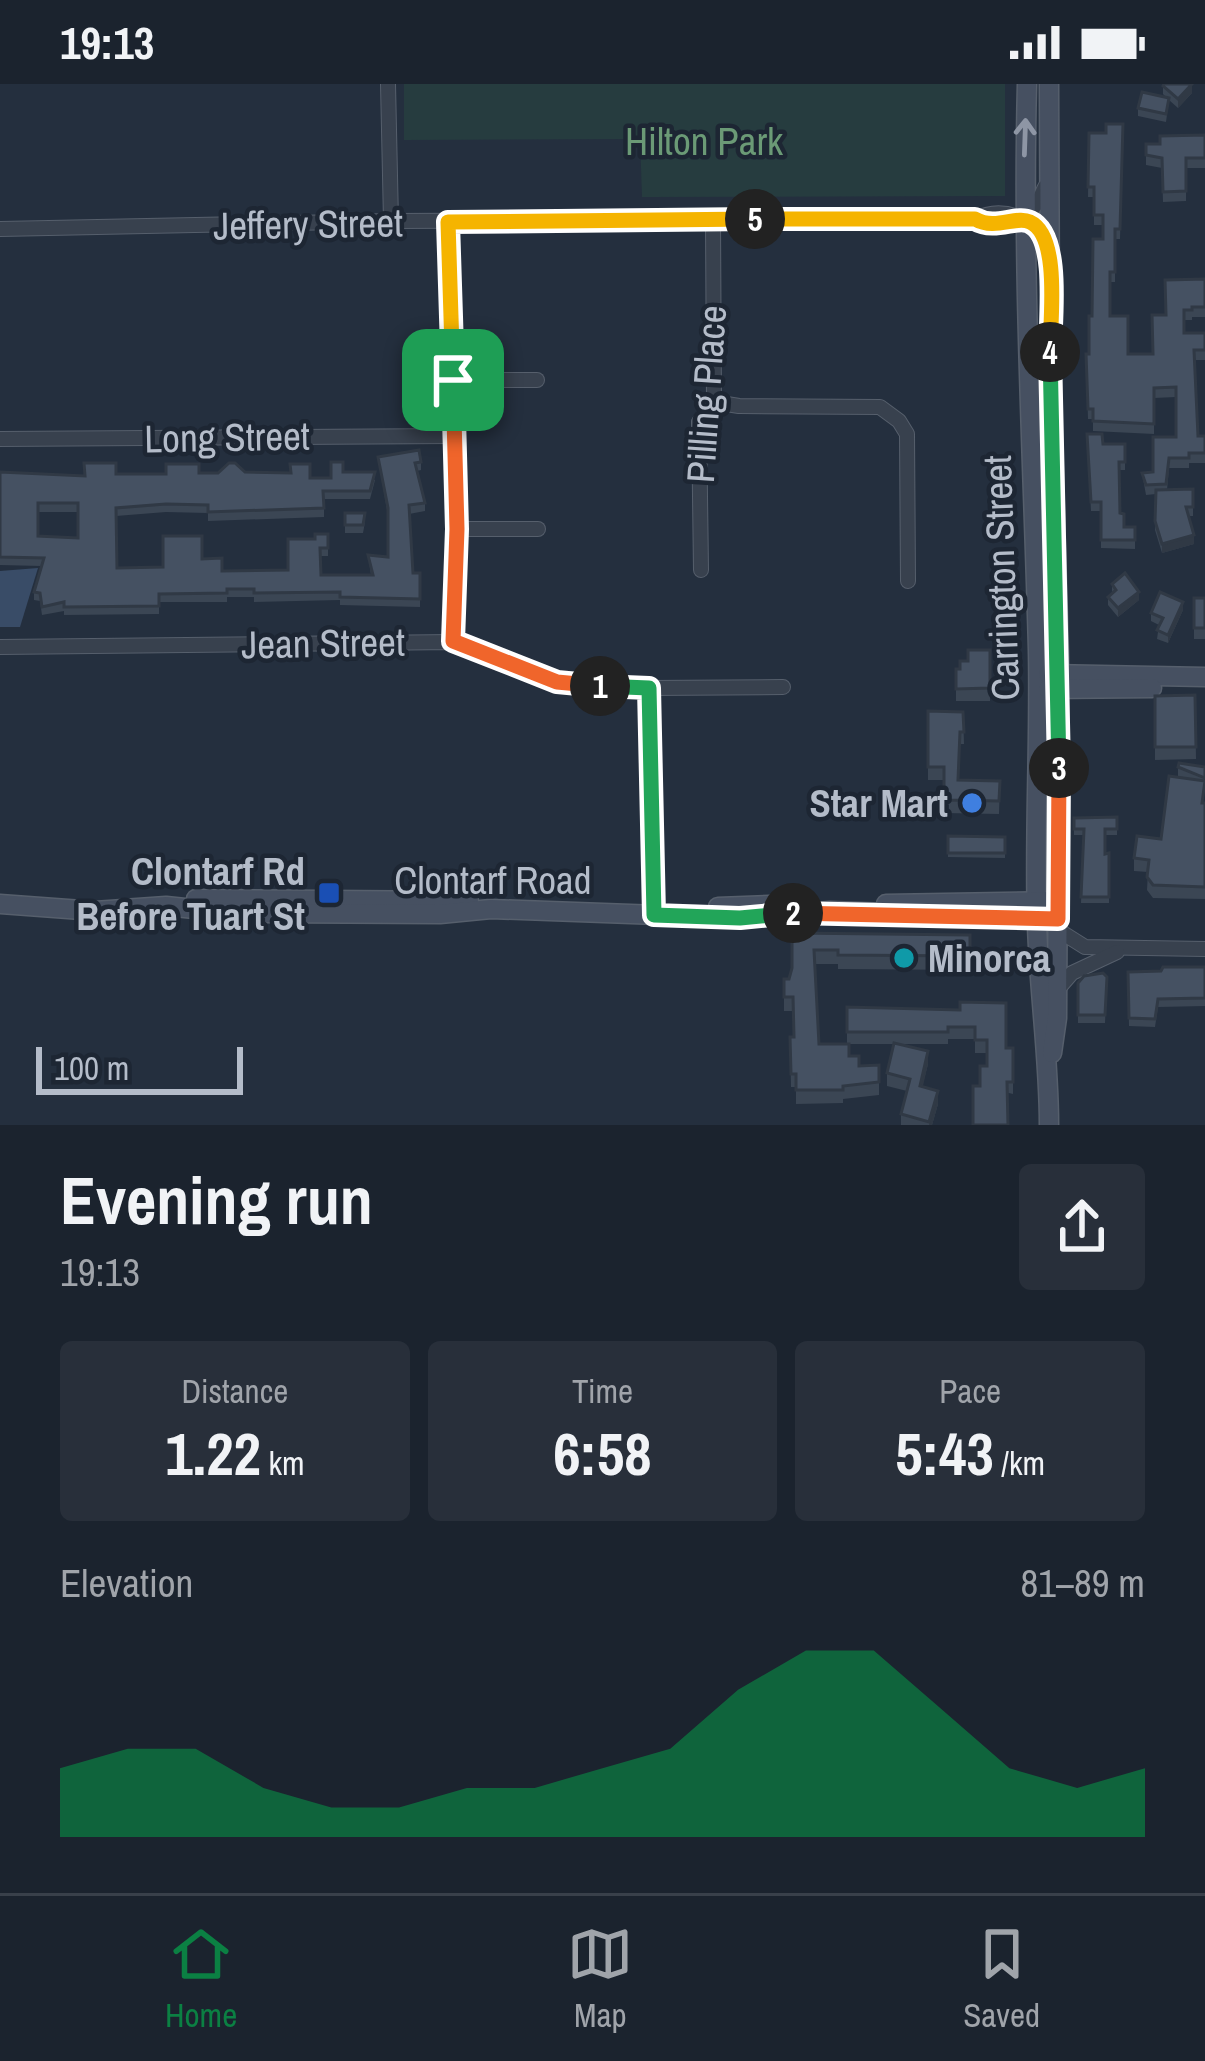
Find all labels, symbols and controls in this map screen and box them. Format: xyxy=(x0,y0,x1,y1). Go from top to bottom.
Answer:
text: 19:13 xyxy=(60,12,154,73)
park label: Hilton Park xyxy=(625,115,784,167)
one-way arrow xyxy=(1014,118,1037,157)
pin: 5 xyxy=(725,189,785,249)
street label: Jeffery Street xyxy=(213,196,403,252)
text: 5 xyxy=(747,197,763,241)
street label: Pilling Place xyxy=(674,304,738,484)
pin: 4 xyxy=(1020,322,1080,382)
pin xyxy=(402,329,504,431)
text: 4 xyxy=(1042,330,1058,374)
icon: arrive xyxy=(420,347,486,413)
street label: Long Street xyxy=(144,410,310,464)
street label: Carrington Street xyxy=(971,454,1031,701)
street label: Jean Street xyxy=(241,616,405,670)
pin: 1 xyxy=(570,656,630,716)
text: 1 xyxy=(592,664,608,708)
pin: 3 xyxy=(1029,738,1089,798)
text: 3 xyxy=(1051,746,1067,790)
place label: Star Mart xyxy=(809,777,948,829)
marker: Star Mart xyxy=(959,790,985,816)
place label: Clontarf Rd Before Tuart St xyxy=(76,845,305,942)
street label: Clontarf Road xyxy=(394,854,592,906)
marker: Clontarf Rd Before Tuart St xyxy=(316,880,342,906)
pin: 2 xyxy=(763,883,823,943)
text: 2 xyxy=(785,891,801,935)
place label: Minorca xyxy=(928,932,1051,984)
marker: Minorca xyxy=(891,945,917,971)
scale bar xyxy=(36,1041,243,1094)
text: 100 m xyxy=(54,1046,129,1090)
text: Evening run xyxy=(60,1156,373,1245)
button: share xyxy=(1019,1164,1145,1290)
text: 19:13 xyxy=(60,1246,140,1298)
text: Distance xyxy=(181,1369,288,1413)
text: Time xyxy=(572,1369,633,1413)
text: Pace xyxy=(939,1369,1001,1413)
text: 1.22 xyxy=(165,1413,261,1494)
text: 6:58 xyxy=(553,1413,652,1494)
text: 5:43 xyxy=(895,1413,994,1494)
text: km xyxy=(261,1441,305,1485)
text: /km xyxy=(994,1441,1045,1485)
text: Elevation xyxy=(60,1557,193,1609)
text: 81–89 m xyxy=(1021,1557,1145,1609)
tab: Home xyxy=(165,1921,237,2037)
tab: Map xyxy=(567,1921,633,2037)
tab: Saved xyxy=(963,1921,1040,2037)

